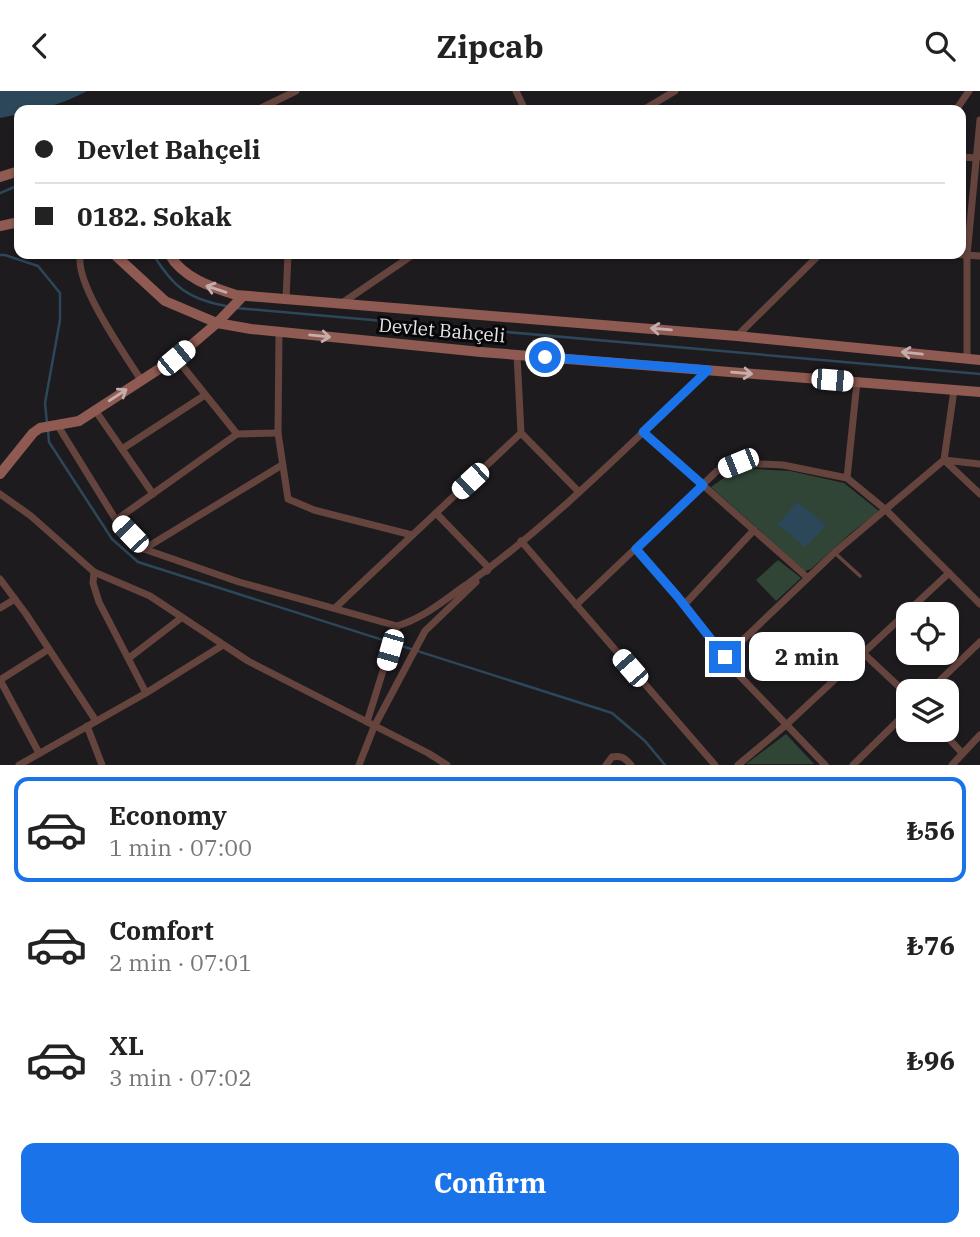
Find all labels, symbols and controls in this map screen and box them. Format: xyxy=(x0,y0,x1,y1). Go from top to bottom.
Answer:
text: Zipcab xyxy=(436,25,544,67)
icon: back xyxy=(21,27,59,65)
icon: search xyxy=(921,27,959,65)
text: Devlet Bahçeli xyxy=(77,132,260,166)
text: 0182. Sokak xyxy=(77,199,231,233)
one-way arrow xyxy=(205,281,227,294)
street label: Devlet Bahçeli xyxy=(378,313,506,347)
one-way arrow xyxy=(650,322,673,335)
one-way arrow xyxy=(309,330,331,343)
car xyxy=(154,336,199,380)
route start xyxy=(529,341,561,373)
one-way arrow xyxy=(901,346,924,359)
one-way arrow xyxy=(731,367,753,380)
car xyxy=(811,368,854,392)
one-way arrow xyxy=(108,388,127,403)
car xyxy=(715,445,762,481)
car xyxy=(448,459,493,503)
car xyxy=(108,512,153,556)
map controls xyxy=(896,602,959,742)
button: locate xyxy=(896,602,959,665)
car xyxy=(375,627,406,673)
callout: 2 min xyxy=(750,633,865,681)
route end xyxy=(709,641,741,673)
text: 2 min xyxy=(775,641,839,671)
car xyxy=(609,645,652,691)
button: layers xyxy=(896,679,959,742)
icon: car xyxy=(25,798,88,861)
text: Economy xyxy=(109,798,227,832)
text: ₺56 xyxy=(906,813,955,847)
text: 1 min · 07:00 xyxy=(109,832,252,862)
icon: car xyxy=(25,913,88,976)
text: Comfort xyxy=(109,913,214,947)
text: ₺76 xyxy=(906,928,955,962)
text: 2 min · 07:01 xyxy=(109,947,252,977)
icon: car xyxy=(25,1028,88,1091)
text: XL xyxy=(109,1028,144,1062)
text: ₺96 xyxy=(906,1043,955,1077)
text: 3 min · 07:02 xyxy=(109,1062,252,1092)
button: Confirm xyxy=(21,1143,959,1223)

